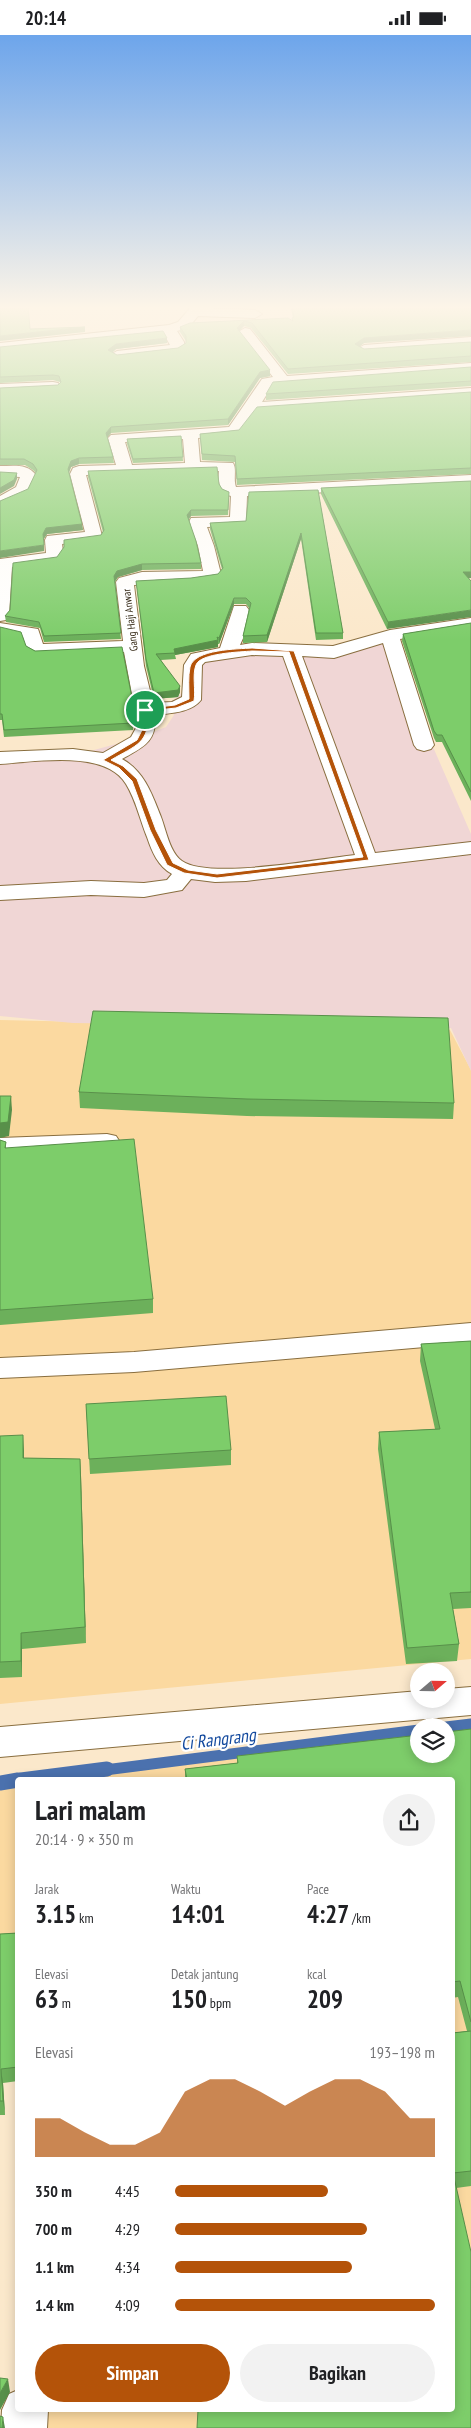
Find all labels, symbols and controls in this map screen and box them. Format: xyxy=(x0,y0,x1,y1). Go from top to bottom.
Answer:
text: 20:14 xyxy=(25,6,66,30)
street label: Gang Haji Anwar xyxy=(119,588,141,652)
pin xyxy=(124,689,166,731)
icon: arrive xyxy=(131,696,159,724)
north arrow xyxy=(410,1663,455,1707)
map controls xyxy=(410,1663,455,1763)
button: layers xyxy=(410,1718,455,1763)
water label: Ci Rangrang xyxy=(179,1723,258,1755)
text: Lari malam xyxy=(35,1791,146,1828)
button: share xyxy=(383,1794,435,1846)
text: 20:14 · 9 × 350 m xyxy=(35,1829,133,1849)
text: Jarak xyxy=(35,1880,59,1898)
text: Waktu xyxy=(171,1880,201,1898)
text: Pace xyxy=(307,1880,329,1898)
text: 3.15 xyxy=(35,1898,76,1930)
text: 14:01 xyxy=(171,1898,225,1930)
text: 4:27 xyxy=(307,1898,349,1930)
text: km xyxy=(76,1909,94,1927)
text: /km xyxy=(349,1909,371,1927)
text: Elevasi xyxy=(35,1965,69,1983)
text: Detak jantung xyxy=(171,1965,239,1983)
text: kcal xyxy=(307,1965,326,1983)
text: 63 xyxy=(35,1983,59,2015)
text: 150 xyxy=(171,1983,207,2015)
text: 209 xyxy=(307,1983,343,2015)
text: m xyxy=(59,1994,71,2012)
text: bpm xyxy=(207,1994,231,2012)
text: Elevasi xyxy=(35,2042,73,2062)
text: 193–198 m xyxy=(370,2042,435,2062)
text: 350 m xyxy=(35,2181,72,2201)
text: 4:45 xyxy=(115,2181,140,2201)
text: 700 m xyxy=(35,2219,72,2239)
text: 4:29 xyxy=(115,2219,140,2239)
text: 1.1 km xyxy=(35,2257,74,2277)
text: 4:34 xyxy=(115,2257,140,2277)
text: 1.4 km xyxy=(35,2295,74,2315)
text: 4:09 xyxy=(115,2295,140,2315)
button: Simpan xyxy=(35,2344,230,2402)
button: Bagikan xyxy=(240,2344,435,2402)

